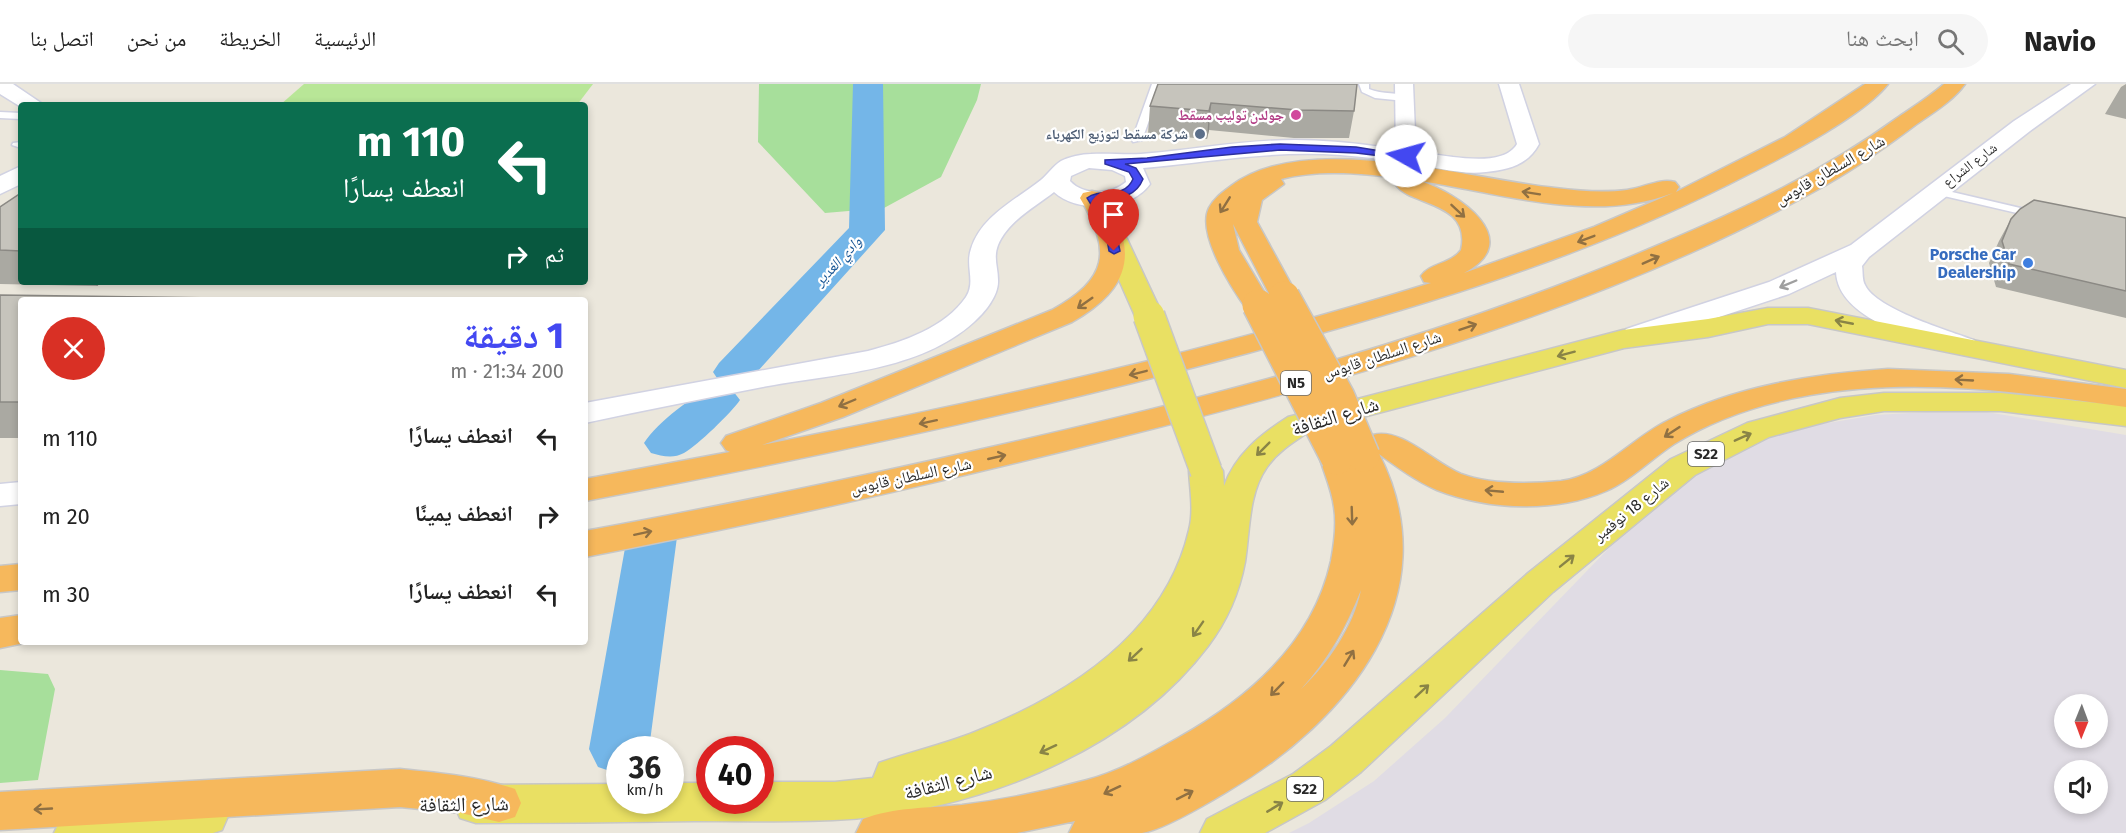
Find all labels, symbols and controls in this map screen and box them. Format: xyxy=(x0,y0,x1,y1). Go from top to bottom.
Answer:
search box xyxy=(1568,14,1988,68)
text: ابحث هنا xyxy=(1846,25,1919,52)
icon: search xyxy=(1934,25,1967,58)
text: Navio xyxy=(2024,25,2096,58)
text: اتصل بنا xyxy=(30,26,94,52)
text: من نحن xyxy=(127,26,186,52)
text: الخريطة xyxy=(219,26,281,52)
text: الرئيسية xyxy=(314,26,376,52)
place label: جولدن توليب مسقط xyxy=(1178,107,1284,124)
marker: جولدن توليب مسقط xyxy=(1289,108,1303,122)
text: 110 m xyxy=(357,117,465,167)
position arrow xyxy=(1374,124,1438,188)
icon: left xyxy=(486,126,564,204)
place label: شركة مسقط لتوزيع الكهرباء xyxy=(1046,126,1188,144)
marker: شركة مسقط لتوزيع الكهرباء xyxy=(1193,127,1207,141)
street label: شارع السلطان قابوس xyxy=(1772,131,1889,210)
street label: شارع الشراع xyxy=(1940,139,2001,192)
text: انعطف يسارًا xyxy=(343,172,465,204)
one-way arrow xyxy=(1522,188,1542,199)
pin xyxy=(1088,189,1139,251)
one-way arrow xyxy=(1219,196,1232,213)
icon: arrive xyxy=(1097,198,1130,231)
one-way arrow xyxy=(1450,204,1465,218)
water label: وادي الغدير xyxy=(810,232,868,292)
one-way arrow xyxy=(1577,234,1596,245)
icon: right xyxy=(500,240,533,273)
text: ثم xyxy=(545,241,564,268)
place label: Porsche Car Dealership xyxy=(1930,245,2017,282)
one-way arrow xyxy=(1642,253,1660,265)
marker: Porsche Car Dealership xyxy=(2021,256,2035,270)
one-way arrow xyxy=(1779,279,1798,290)
one-way arrow xyxy=(1077,297,1093,309)
text: 1 دقيقة xyxy=(463,314,564,358)
one-way arrow xyxy=(1835,316,1855,327)
button: close xyxy=(42,317,105,380)
one-way arrow xyxy=(1458,320,1477,331)
street label: شارع السلطان قابوس xyxy=(1321,327,1444,384)
one-way arrow xyxy=(1557,348,1576,360)
text: 200 m · 21:34 xyxy=(450,359,564,383)
one-way arrow xyxy=(1129,367,1148,379)
road number: N5 xyxy=(1281,371,1311,395)
one-way arrow xyxy=(1954,374,1974,385)
street label: شارع الثقافة xyxy=(1289,391,1382,442)
one-way arrow xyxy=(839,398,857,410)
one-way arrow xyxy=(918,416,937,428)
text: انعطف يسارًا xyxy=(408,422,513,449)
icon: left xyxy=(531,422,564,455)
text: 110 m xyxy=(42,425,98,452)
one-way arrow xyxy=(1664,426,1681,438)
one-way arrow xyxy=(1733,431,1751,443)
one-way arrow xyxy=(1255,441,1270,456)
road number: S22 xyxy=(1688,442,1724,466)
one-way arrow xyxy=(988,450,1007,462)
street label: شارع السلطان قابوس xyxy=(849,454,973,499)
street label: شارع 18 نوفمبر xyxy=(1589,473,1673,546)
one-way arrow xyxy=(1484,485,1504,496)
text: انعطف يمينًا xyxy=(414,500,513,527)
icon: right xyxy=(531,500,564,533)
text: 20 m xyxy=(42,503,90,530)
one-way arrow xyxy=(1346,505,1357,525)
one-way arrow xyxy=(632,527,652,538)
one-way arrow xyxy=(1559,554,1575,567)
text: انعطف يسارًا xyxy=(408,578,513,605)
icon: left xyxy=(531,578,564,611)
text: 30 m xyxy=(42,581,90,608)
one-way arrow xyxy=(1192,620,1204,636)
one-way arrow xyxy=(1127,648,1142,662)
one-way arrow xyxy=(1343,650,1355,667)
one-way arrow xyxy=(1269,681,1284,696)
one-way arrow xyxy=(1414,683,1429,698)
north arrow xyxy=(2054,694,2108,748)
map controls xyxy=(2054,694,2108,814)
speed limit sign: 40 xyxy=(696,736,774,814)
one-way arrow xyxy=(1040,744,1058,756)
text: 36 xyxy=(629,750,661,786)
street label: شارع الثقافة xyxy=(902,759,995,805)
button: sound xyxy=(2054,760,2108,814)
road number: S22 xyxy=(1287,777,1323,801)
text: km/h xyxy=(626,781,664,799)
one-way arrow xyxy=(1103,785,1121,797)
one-way arrow xyxy=(1175,788,1193,800)
street label: شارع الثقافة xyxy=(419,791,509,818)
one-way arrow xyxy=(1266,800,1283,812)
one-way arrow xyxy=(34,804,54,815)

